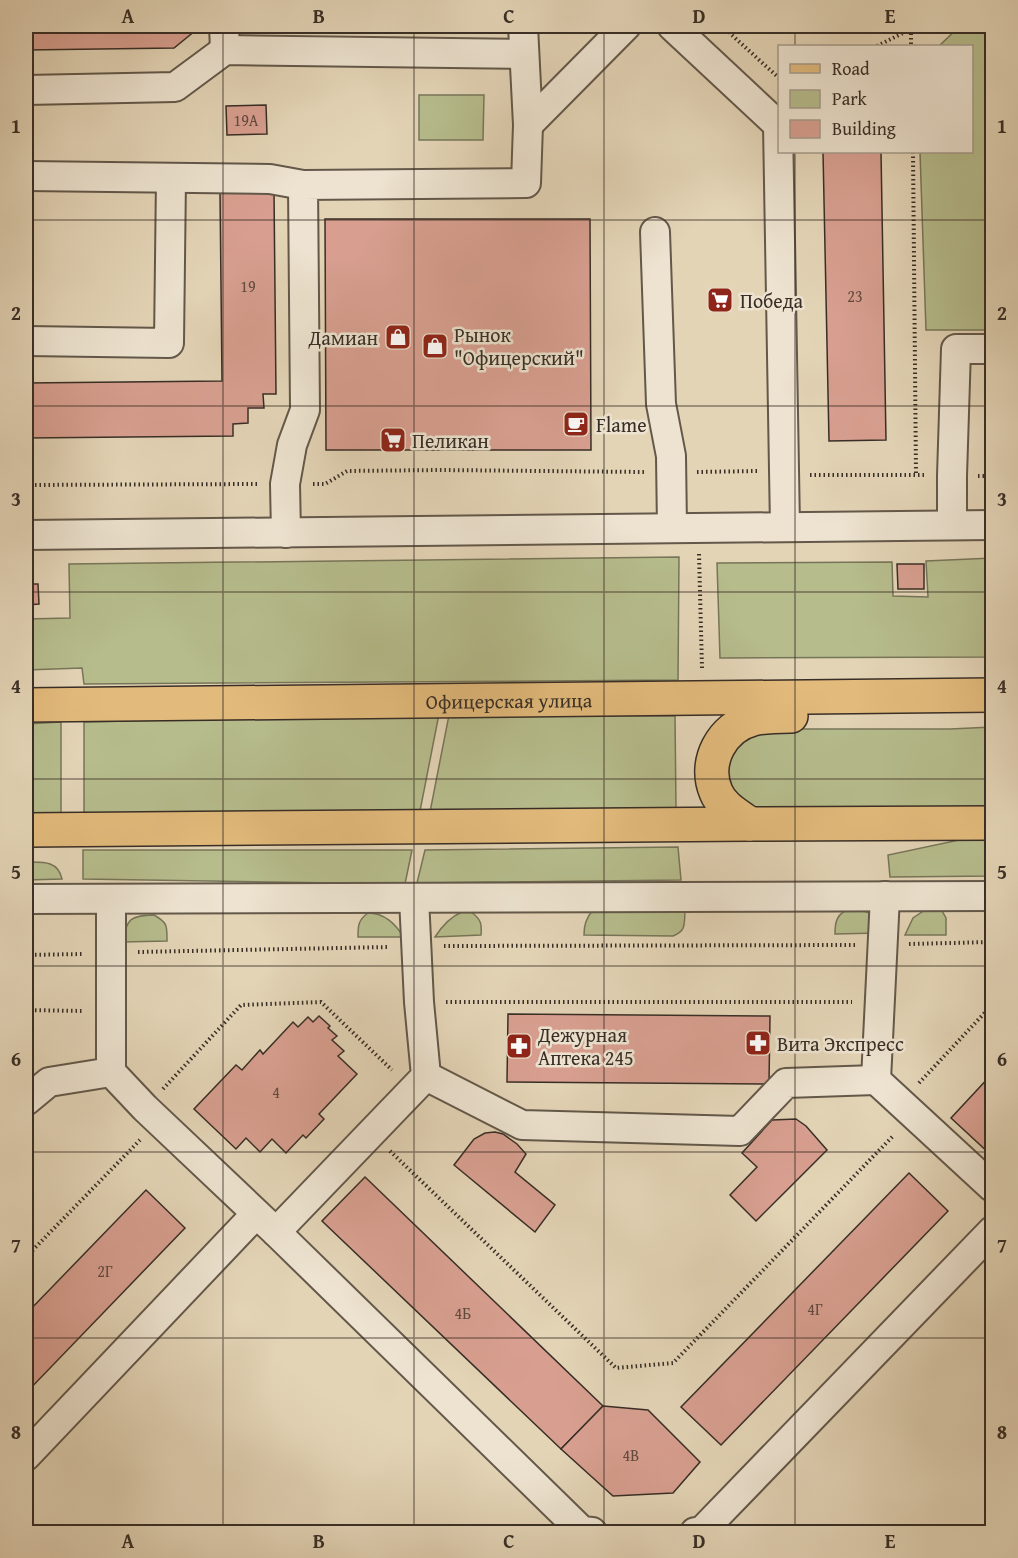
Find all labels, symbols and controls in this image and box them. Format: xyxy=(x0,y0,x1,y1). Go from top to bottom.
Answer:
text: A xyxy=(122,1,135,30)
text: B xyxy=(313,1,325,30)
text: C xyxy=(503,1,515,30)
text: D xyxy=(692,1,706,30)
text: E xyxy=(885,1,896,30)
legend xyxy=(778,45,973,153)
text: Road xyxy=(832,55,870,82)
text: Park xyxy=(832,85,868,112)
house number: 19А xyxy=(233,108,259,132)
text: 1 xyxy=(11,111,21,140)
text: 1 xyxy=(997,111,1007,140)
text: Building xyxy=(832,115,896,142)
house number: 19 xyxy=(240,274,256,298)
house number: 23 xyxy=(847,284,863,308)
supermarket icon: Победа xyxy=(705,285,735,315)
place label: Победа xyxy=(740,286,804,315)
text: 2 xyxy=(11,298,21,327)
text: 2 xyxy=(997,298,1007,327)
place label: Рынок "Офицерский" xyxy=(454,320,584,372)
shop icon: Дамиан xyxy=(383,322,413,352)
place label: Дамиан xyxy=(307,323,378,352)
shop icon: Рынок "Офицерский" xyxy=(420,331,450,361)
cafe icon: Flame xyxy=(561,409,591,439)
place label: Flame xyxy=(596,410,647,439)
supermarket icon: Пеликан xyxy=(378,425,408,455)
place label: Пеликан xyxy=(412,426,489,455)
text: 3 xyxy=(11,484,21,513)
text: 3 xyxy=(997,484,1007,513)
text: 4 xyxy=(11,671,21,700)
text: 4 xyxy=(997,671,1007,700)
street label: Офицерская улица xyxy=(426,685,593,715)
text: 5 xyxy=(11,857,21,886)
text: 5 xyxy=(997,857,1007,886)
place label: Дежурная Аптека 245 xyxy=(537,1020,634,1072)
pharmacy icon: Вита Экспресс xyxy=(743,1028,773,1058)
place label: Вита Экспресс xyxy=(777,1029,904,1058)
pharmacy icon: Дежурная Аптека 245 xyxy=(504,1031,534,1061)
text: 6 xyxy=(11,1044,21,1073)
text: 6 xyxy=(997,1044,1007,1073)
house number: 4 xyxy=(272,1080,280,1104)
text: 7 xyxy=(11,1230,21,1259)
text: 7 xyxy=(997,1230,1007,1259)
house number: 2Г xyxy=(97,1259,113,1283)
house number: 4Г xyxy=(807,1297,823,1321)
house number: 4Б xyxy=(455,1301,471,1325)
text: 8 xyxy=(11,1417,21,1446)
text: 8 xyxy=(997,1417,1007,1446)
house number: 4В xyxy=(623,1443,639,1467)
text: A xyxy=(122,1526,135,1555)
text: B xyxy=(313,1526,325,1555)
text: C xyxy=(503,1526,515,1555)
text: D xyxy=(692,1526,706,1555)
text: E xyxy=(885,1526,896,1555)

